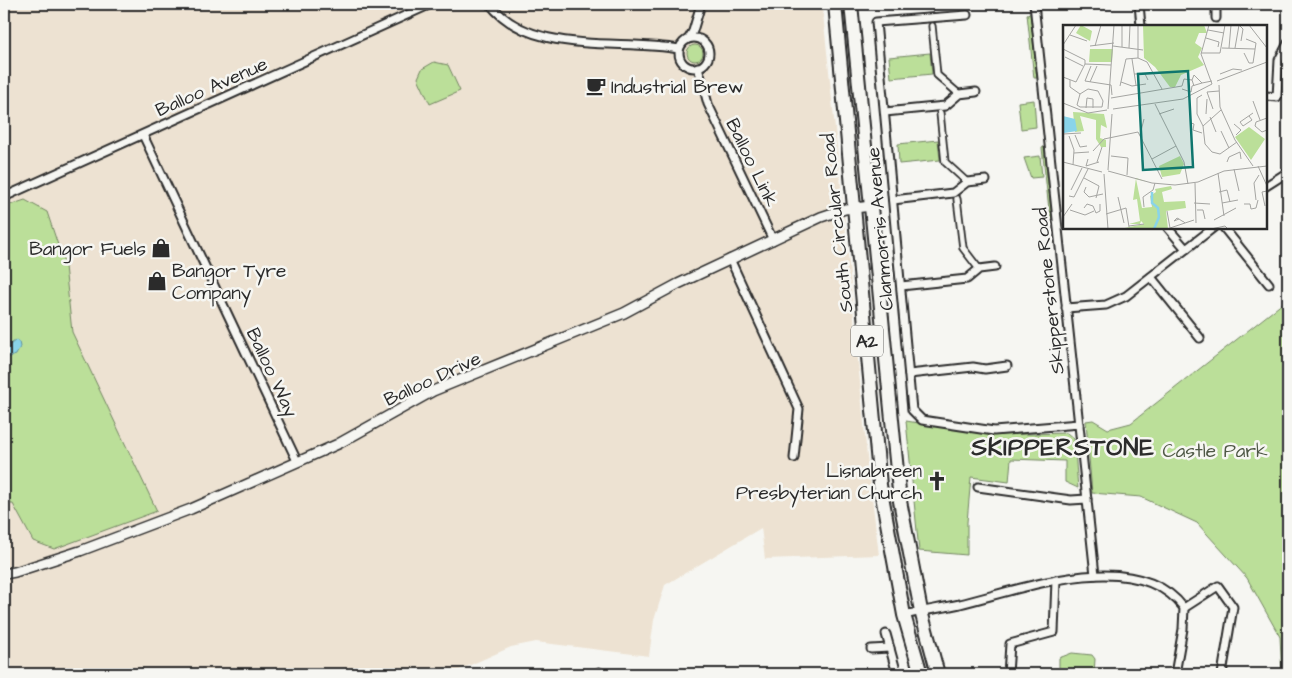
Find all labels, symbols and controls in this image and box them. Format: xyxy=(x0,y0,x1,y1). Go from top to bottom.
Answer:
inset map xyxy=(1063,25,1267,229)
street label: Balloo Avenue xyxy=(151,51,272,124)
place label: Industrial Brew xyxy=(611,74,743,101)
cafe icon: Industrial Brew xyxy=(585,75,607,97)
street label: Balloo Link xyxy=(719,114,785,212)
street label: South Circular Road xyxy=(815,132,860,314)
street label: Clanmorris Avenue xyxy=(860,146,901,312)
street label: Skipperstone Road xyxy=(1027,206,1072,376)
place label: Bangor Fuels xyxy=(29,236,146,264)
shop icon: Bangor Fuels xyxy=(150,237,172,259)
place label: Bangor Tyre Company xyxy=(172,258,286,308)
shop icon: Bangor Tyre Company xyxy=(146,270,168,292)
street label: Balloo Way xyxy=(238,323,304,423)
road number: A2 xyxy=(851,326,883,356)
street label: Balloo Drive xyxy=(380,345,485,414)
district label: SKIPPERSTONE xyxy=(970,431,1155,465)
park label: Castle Park xyxy=(1162,438,1268,465)
place label: Lisnabreen Presbyterian Church xyxy=(736,458,923,508)
church icon: Lisnabreen Presbyterian Church xyxy=(926,470,948,492)

